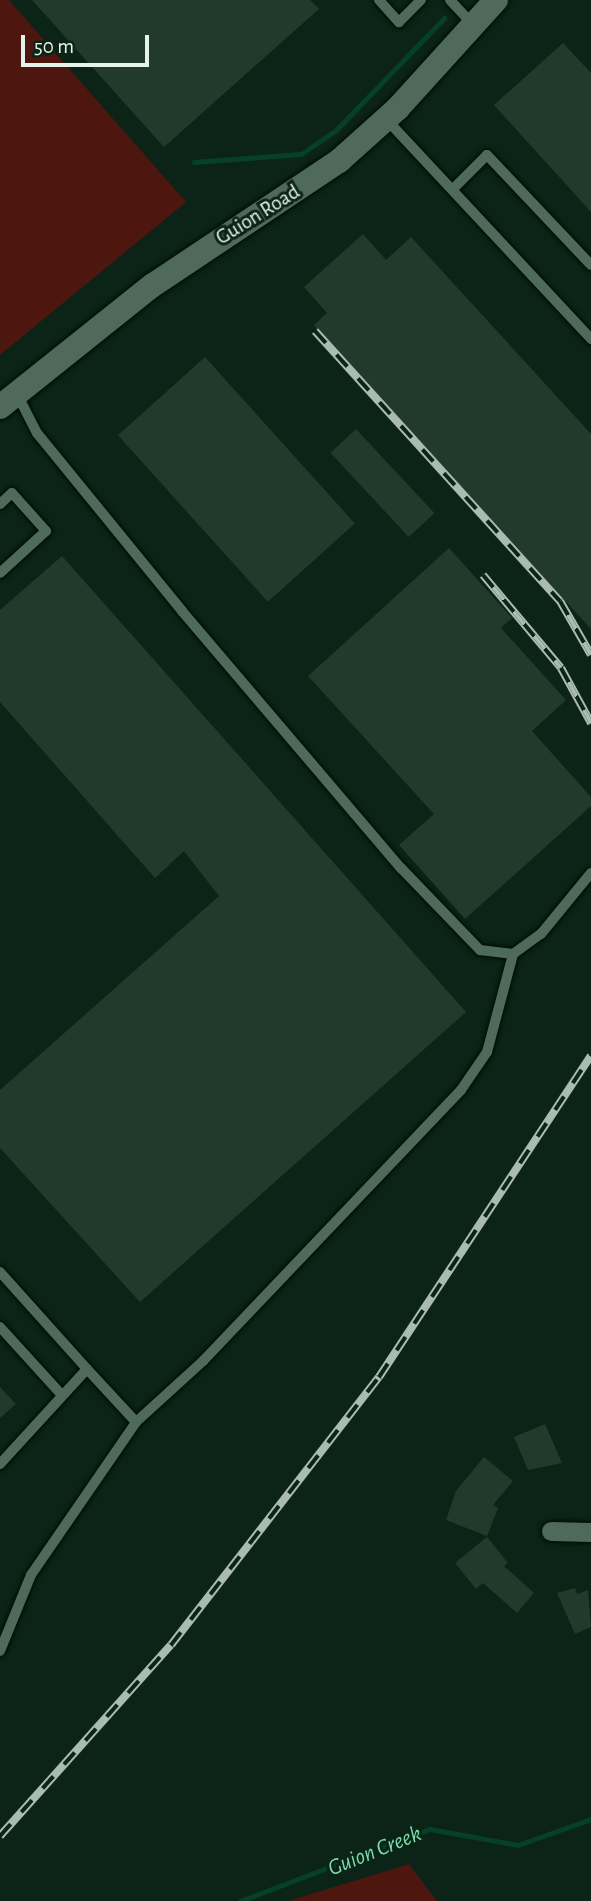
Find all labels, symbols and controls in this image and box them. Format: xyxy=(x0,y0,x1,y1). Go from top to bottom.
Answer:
scale bar xyxy=(24,21,152,65)
text: 50 m xyxy=(34,36,74,57)
street label: Guion Road xyxy=(211,179,305,251)
water label: Guion Creek xyxy=(324,1821,426,1883)

